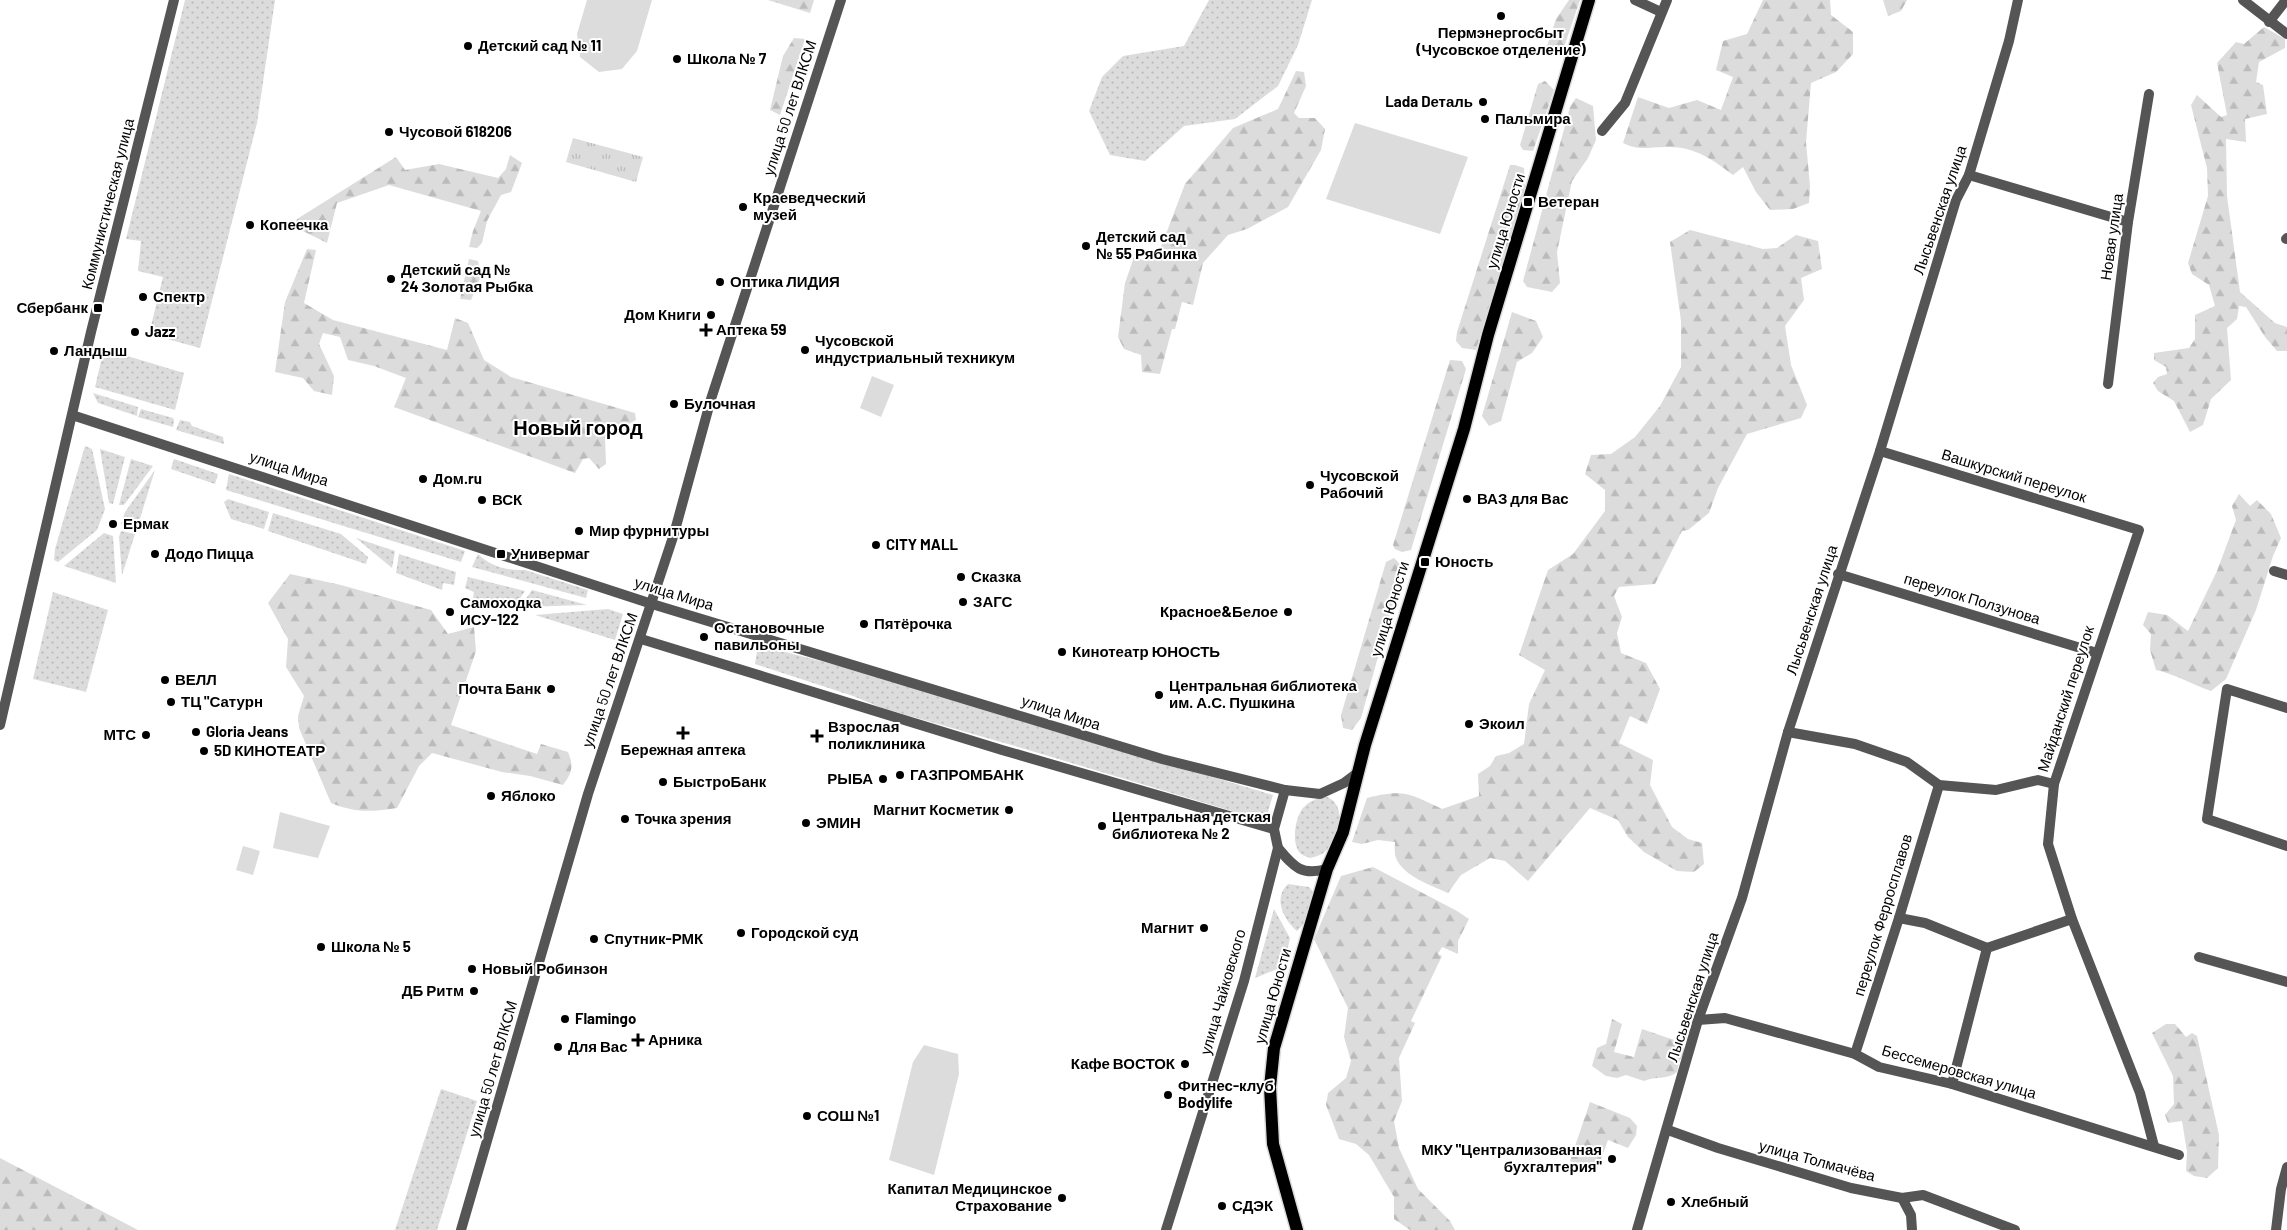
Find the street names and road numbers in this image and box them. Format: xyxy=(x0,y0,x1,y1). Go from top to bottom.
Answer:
street label: улица 50 лет ВЛКСМ xyxy=(759,38,819,178)
street label: Коммунистическая улица xyxy=(77,116,137,291)
street label: Лысьвенская улица xyxy=(1908,142,1970,277)
street label: улица Юности xyxy=(1482,171,1528,271)
street label: Новая улица xyxy=(2096,192,2126,282)
street label: Вашкурский переулок xyxy=(1940,444,2089,506)
street label: улица Мира xyxy=(248,447,332,489)
street label: Лысьвенская улица xyxy=(1782,542,1841,677)
street label: улица Юности xyxy=(1366,559,1412,659)
street label: переулок Ползунова xyxy=(1902,569,2043,628)
street label: улица Мира xyxy=(633,572,717,614)
street label: улица 50 лет ВЛКСМ xyxy=(578,610,641,749)
street label: Майданский переулок xyxy=(2033,623,2097,774)
street label: улица Мира xyxy=(1020,691,1104,733)
street label: переулок Ферросплавов xyxy=(1849,831,1915,998)
street label: улица Чайковского xyxy=(1195,927,1249,1057)
street label: Лысьвенская улица xyxy=(1663,929,1722,1064)
street label: улица Юности xyxy=(1250,946,1294,1046)
street label: улица 50 лет ВЛКСМ xyxy=(464,998,520,1139)
street label: Бессемеровская улица xyxy=(1880,1040,2039,1102)
street label: улица Толмачёва xyxy=(1757,1136,1878,1184)

